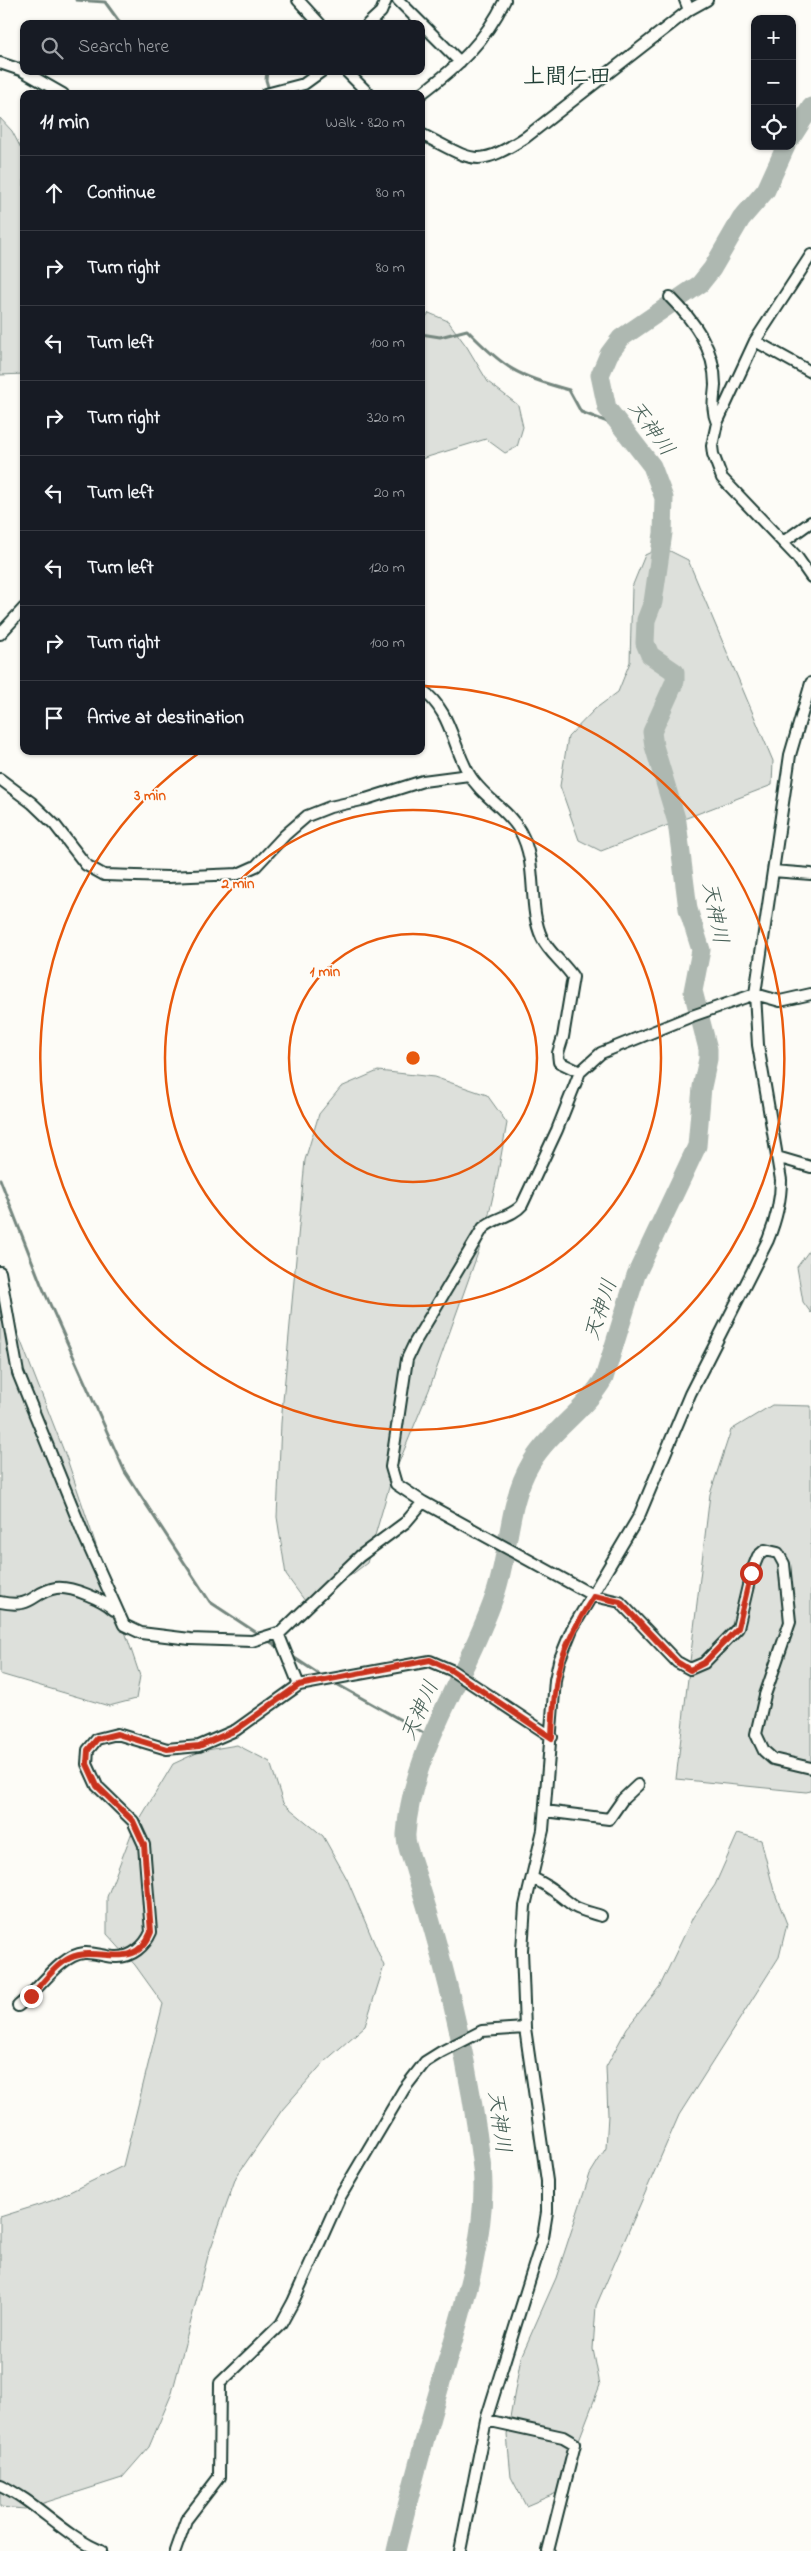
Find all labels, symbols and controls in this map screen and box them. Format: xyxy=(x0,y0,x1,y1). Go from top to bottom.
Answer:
map controls xyxy=(751,15,796,150)
button: + xyxy=(751,15,796,60)
search box xyxy=(20,20,425,75)
icon: search xyxy=(38,34,66,62)
text: Search here xyxy=(78,34,169,61)
button: − xyxy=(751,60,796,105)
district label: 上間仁田 xyxy=(523,62,611,94)
button: locate xyxy=(751,105,796,150)
text: 11 min xyxy=(40,108,89,138)
text: Walk · 820 m xyxy=(326,111,405,135)
icon: ahead xyxy=(40,179,68,207)
text: Continue xyxy=(87,180,155,207)
text: 80 m xyxy=(376,181,405,205)
icon: right xyxy=(40,254,68,282)
text: Turn right xyxy=(87,255,160,282)
text: 80 m xyxy=(376,256,405,280)
icon: left xyxy=(40,329,68,357)
text: Turn left xyxy=(87,330,154,357)
text: 100 m xyxy=(370,331,405,355)
water label: 天神川 xyxy=(619,395,681,463)
icon: right xyxy=(40,404,68,432)
text: Turn right xyxy=(87,405,160,432)
text: 320 m xyxy=(367,406,405,430)
icon: left xyxy=(40,479,68,507)
text: Turn left xyxy=(87,480,154,507)
text: 20 m xyxy=(374,481,405,505)
icon: left xyxy=(40,554,68,582)
text: Turn left xyxy=(87,555,154,582)
text: 120 m xyxy=(369,556,405,580)
icon: right xyxy=(40,629,68,657)
text: Turn right xyxy=(87,630,160,657)
text: 100 m xyxy=(370,631,405,655)
icon: arrive xyxy=(40,704,68,732)
text: Arrive at destination xyxy=(87,705,244,732)
text: 3 min xyxy=(133,785,166,807)
text: 2 min xyxy=(221,873,255,895)
water label: 天神川 xyxy=(693,879,735,947)
text: 1 min xyxy=(310,961,341,983)
centre of rings xyxy=(404,1049,422,1067)
water label: 天神川 xyxy=(578,1275,626,1345)
route start xyxy=(740,1562,763,1585)
water label: 天神川 xyxy=(394,1676,448,1746)
route end xyxy=(20,1985,43,2008)
water label: 天神川 xyxy=(479,2089,517,2155)

